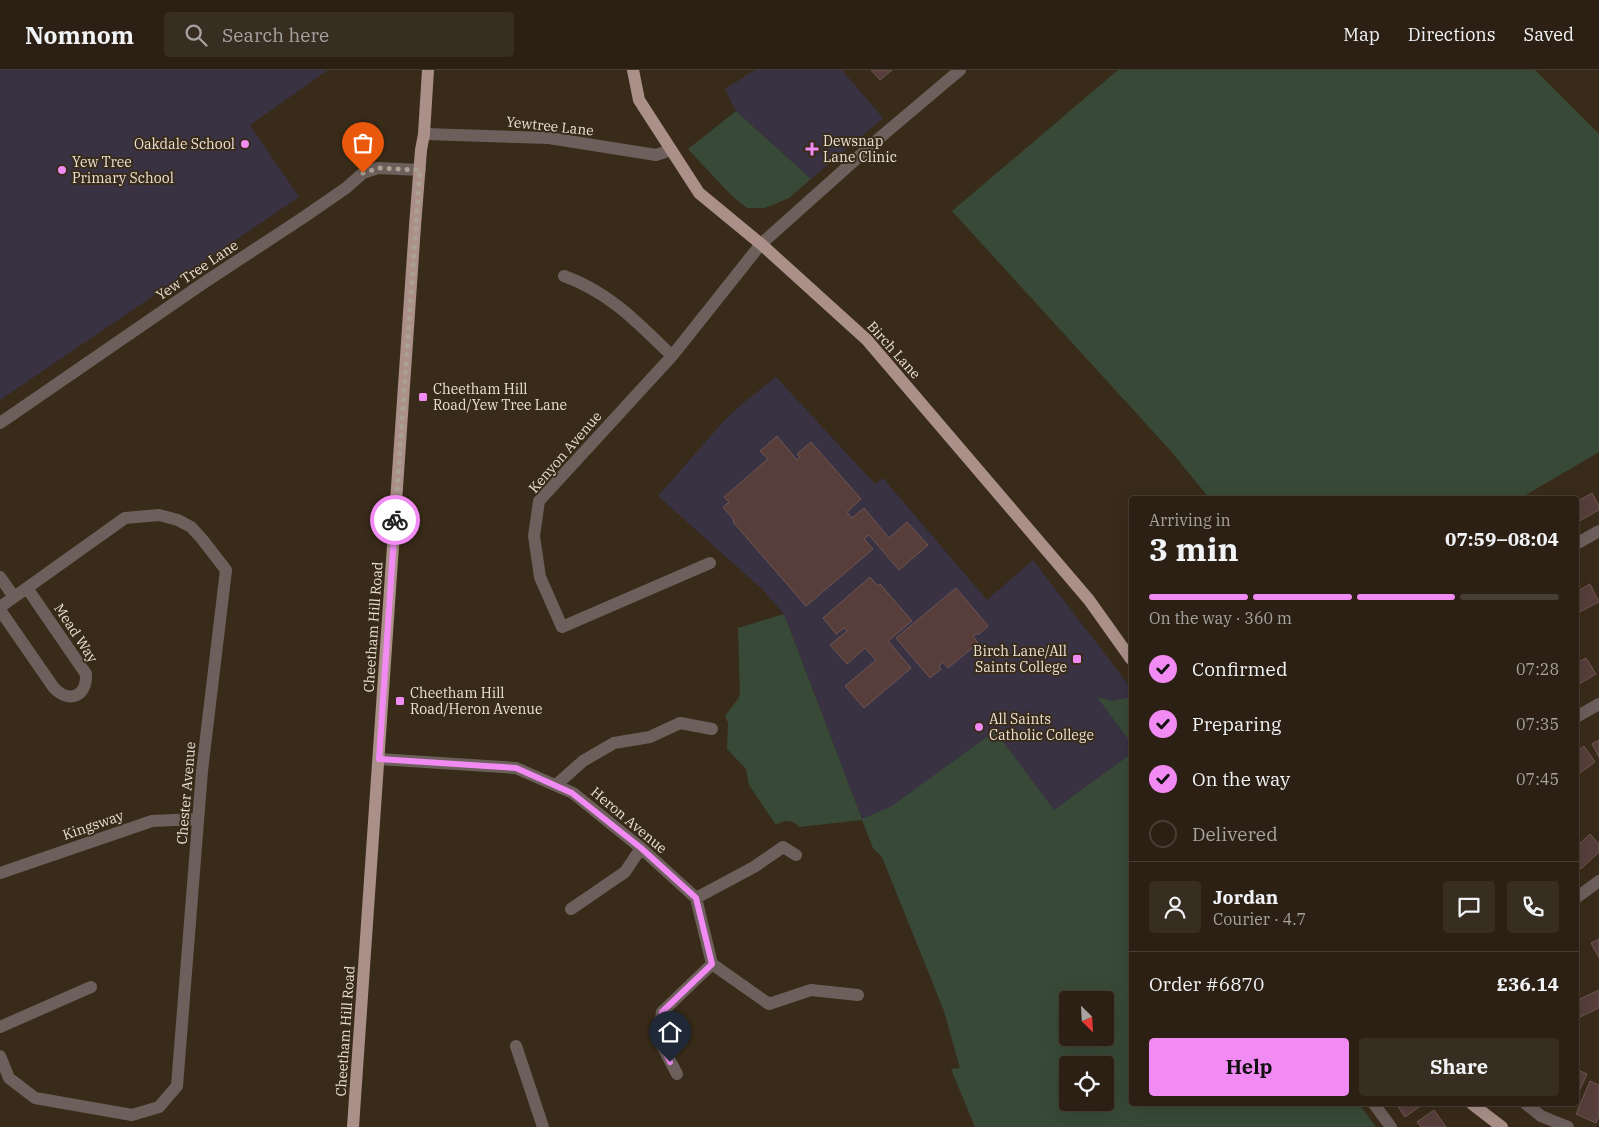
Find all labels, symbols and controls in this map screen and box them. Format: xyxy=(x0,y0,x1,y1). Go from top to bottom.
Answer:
search box xyxy=(164,12,514,57)
text: Nomnom xyxy=(25,19,134,51)
icon: search xyxy=(182,21,210,49)
text: Search here xyxy=(222,23,329,47)
text: Map xyxy=(1343,23,1380,46)
text: Directions xyxy=(1408,23,1496,46)
text: Saved xyxy=(1524,23,1574,46)
street label: Yewtree Lane xyxy=(505,112,595,140)
pin xyxy=(342,122,384,173)
icon: bag xyxy=(349,129,377,157)
place label: Dewsnap Lane Clinic xyxy=(823,132,897,166)
place label: Oakdale School xyxy=(134,135,235,153)
marker: Oakdale School xyxy=(239,138,251,150)
marker: Dewsnap Lane Clinic xyxy=(805,142,819,156)
place label: Yew Tree Primary School xyxy=(72,153,174,187)
marker: Yew Tree Primary School xyxy=(56,164,68,176)
street label: Yew Tree Lane xyxy=(152,236,242,304)
street label: Birch Lane xyxy=(863,317,925,383)
place label: Cheetham Hill Road/Yew Tree Lane xyxy=(433,380,567,414)
marker: Cheetham Hill Road/Yew Tree Lane xyxy=(417,391,429,403)
street label: Kenyon Avenue xyxy=(525,407,605,497)
courier xyxy=(370,495,420,545)
icon: bike xyxy=(381,506,409,534)
text: Arriving in xyxy=(1149,510,1231,530)
text: 07:59–08:04 xyxy=(1445,527,1559,551)
text: 3 min xyxy=(1149,528,1239,570)
street label: Cheetham Hill Road xyxy=(359,560,387,693)
street label: Mead Way xyxy=(50,600,102,666)
text: On the way · 360 m xyxy=(1149,608,1292,628)
place label: Birch Lane/All Saints College xyxy=(973,642,1067,676)
marker: Birch Lane/All Saints College xyxy=(1071,653,1083,665)
icon: check xyxy=(1149,655,1177,683)
text: Confirmed xyxy=(1192,657,1287,681)
text: 07:28 xyxy=(1516,659,1559,679)
place label: Cheetham Hill Road/Heron Avenue xyxy=(410,684,543,718)
marker: Cheetham Hill Road/Heron Avenue xyxy=(394,695,406,707)
place label: All Saints Catholic College xyxy=(989,710,1094,744)
icon: check xyxy=(1149,710,1177,738)
text: Preparing xyxy=(1192,712,1281,736)
text: 07:35 xyxy=(1516,714,1559,734)
marker: All Saints Catholic College xyxy=(973,721,985,733)
street label: Chester Avenue xyxy=(173,741,199,845)
icon: check xyxy=(1149,765,1177,793)
text: On the way xyxy=(1192,767,1290,791)
text: 07:45 xyxy=(1516,769,1559,789)
street label: Heron Avenue xyxy=(587,783,671,857)
street label: Kingsway xyxy=(60,806,126,844)
text: Delivered xyxy=(1192,822,1278,846)
button: person xyxy=(1149,881,1201,933)
button: chat xyxy=(1443,881,1495,933)
button: phone xyxy=(1507,881,1559,933)
text: Jordan xyxy=(1213,885,1278,909)
text: Courier · 4.7 xyxy=(1213,909,1306,929)
street label: Cheetham Hill Road xyxy=(331,964,359,1097)
text: Order #6870 xyxy=(1149,972,1264,996)
text: £36.14 xyxy=(1497,972,1559,996)
north arrow xyxy=(1059,991,1114,1046)
map controls xyxy=(1059,991,1114,1111)
pin xyxy=(649,1011,691,1062)
icon: home xyxy=(656,1018,684,1046)
button: Help xyxy=(1149,1038,1349,1096)
button: Share xyxy=(1359,1038,1559,1096)
button: locate xyxy=(1059,1056,1114,1111)

